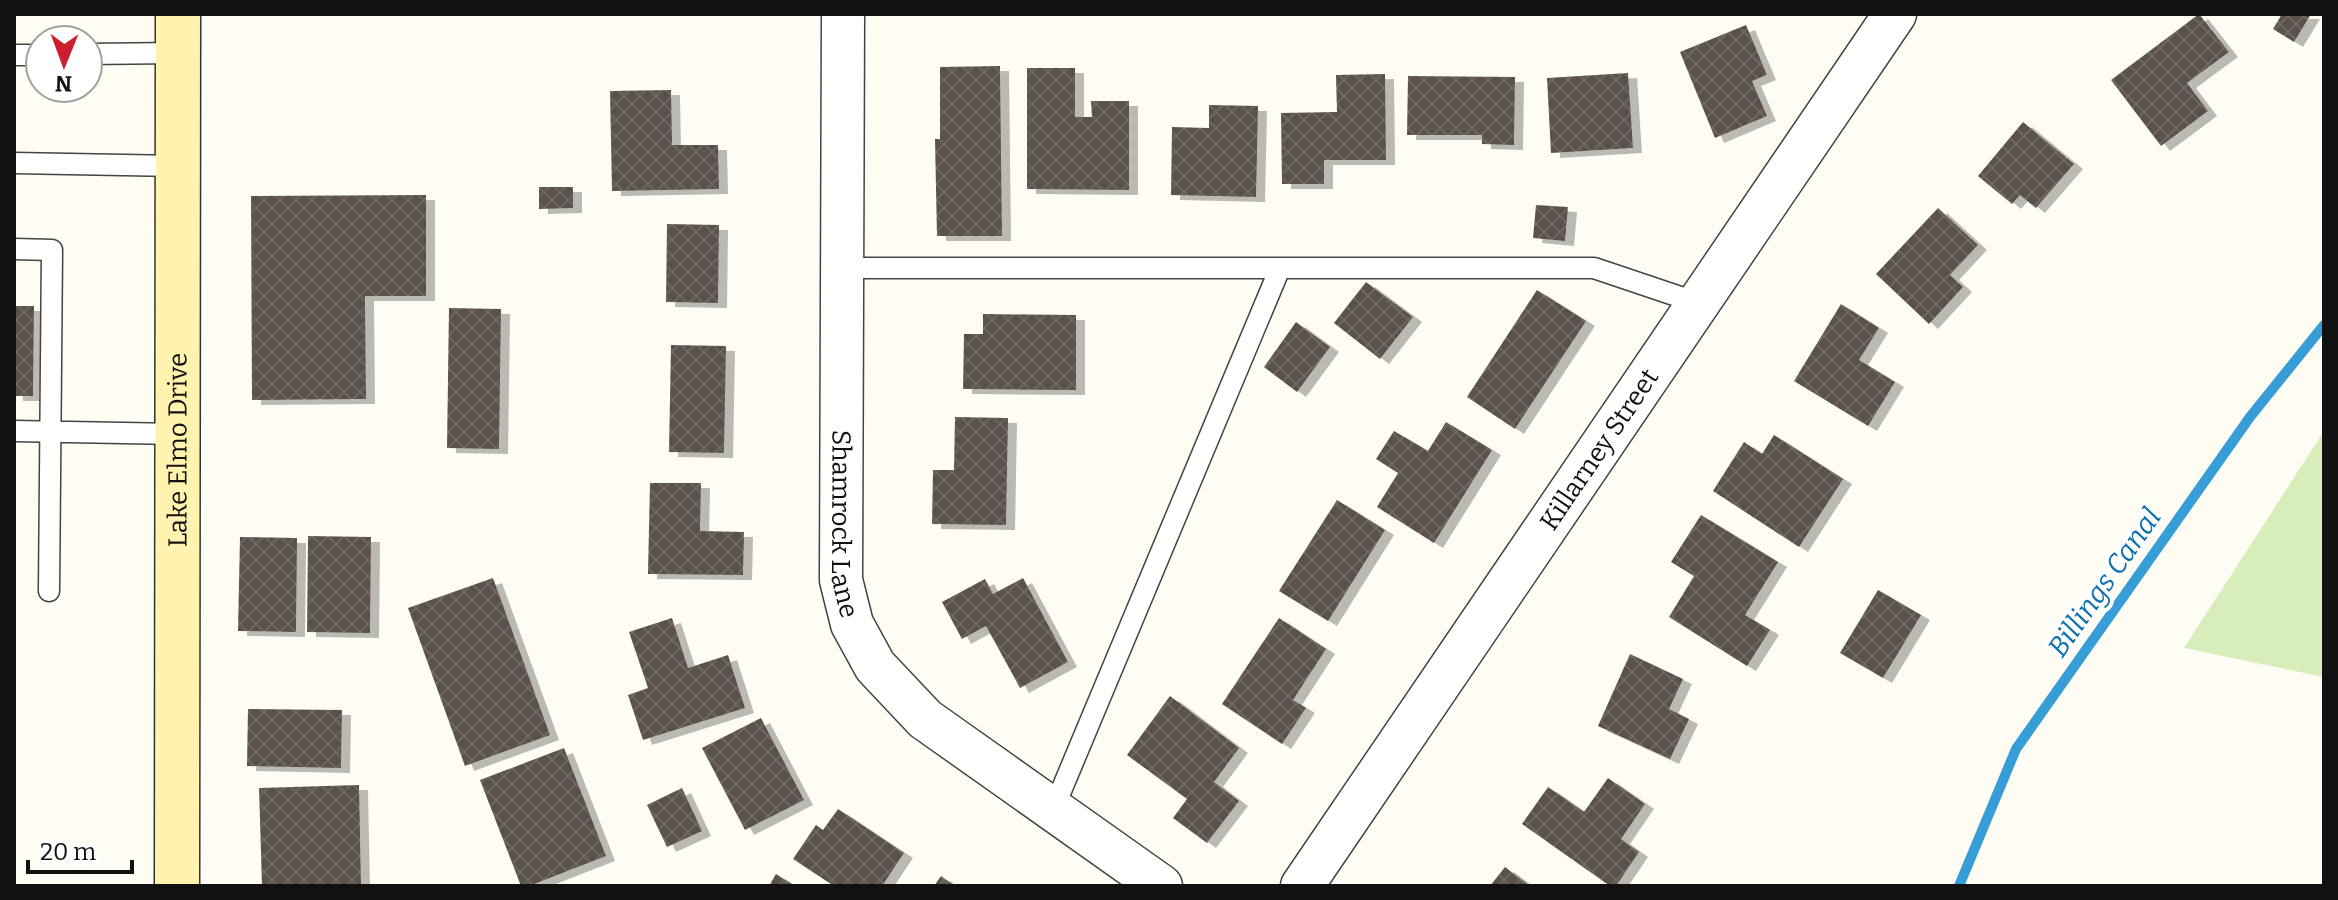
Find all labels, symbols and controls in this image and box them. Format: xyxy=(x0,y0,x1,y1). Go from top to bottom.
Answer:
north arrow xyxy=(24,24,104,104)
text: N xyxy=(55,70,72,97)
street label: Lake Elmo Drive xyxy=(162,353,194,547)
street label: Killarney Street xyxy=(1534,363,1665,536)
street label: Shamrock Lane xyxy=(824,430,865,621)
water label: Billings Canal xyxy=(2041,502,2168,663)
scale bar xyxy=(28,824,132,874)
text: 20 m xyxy=(40,838,96,866)

